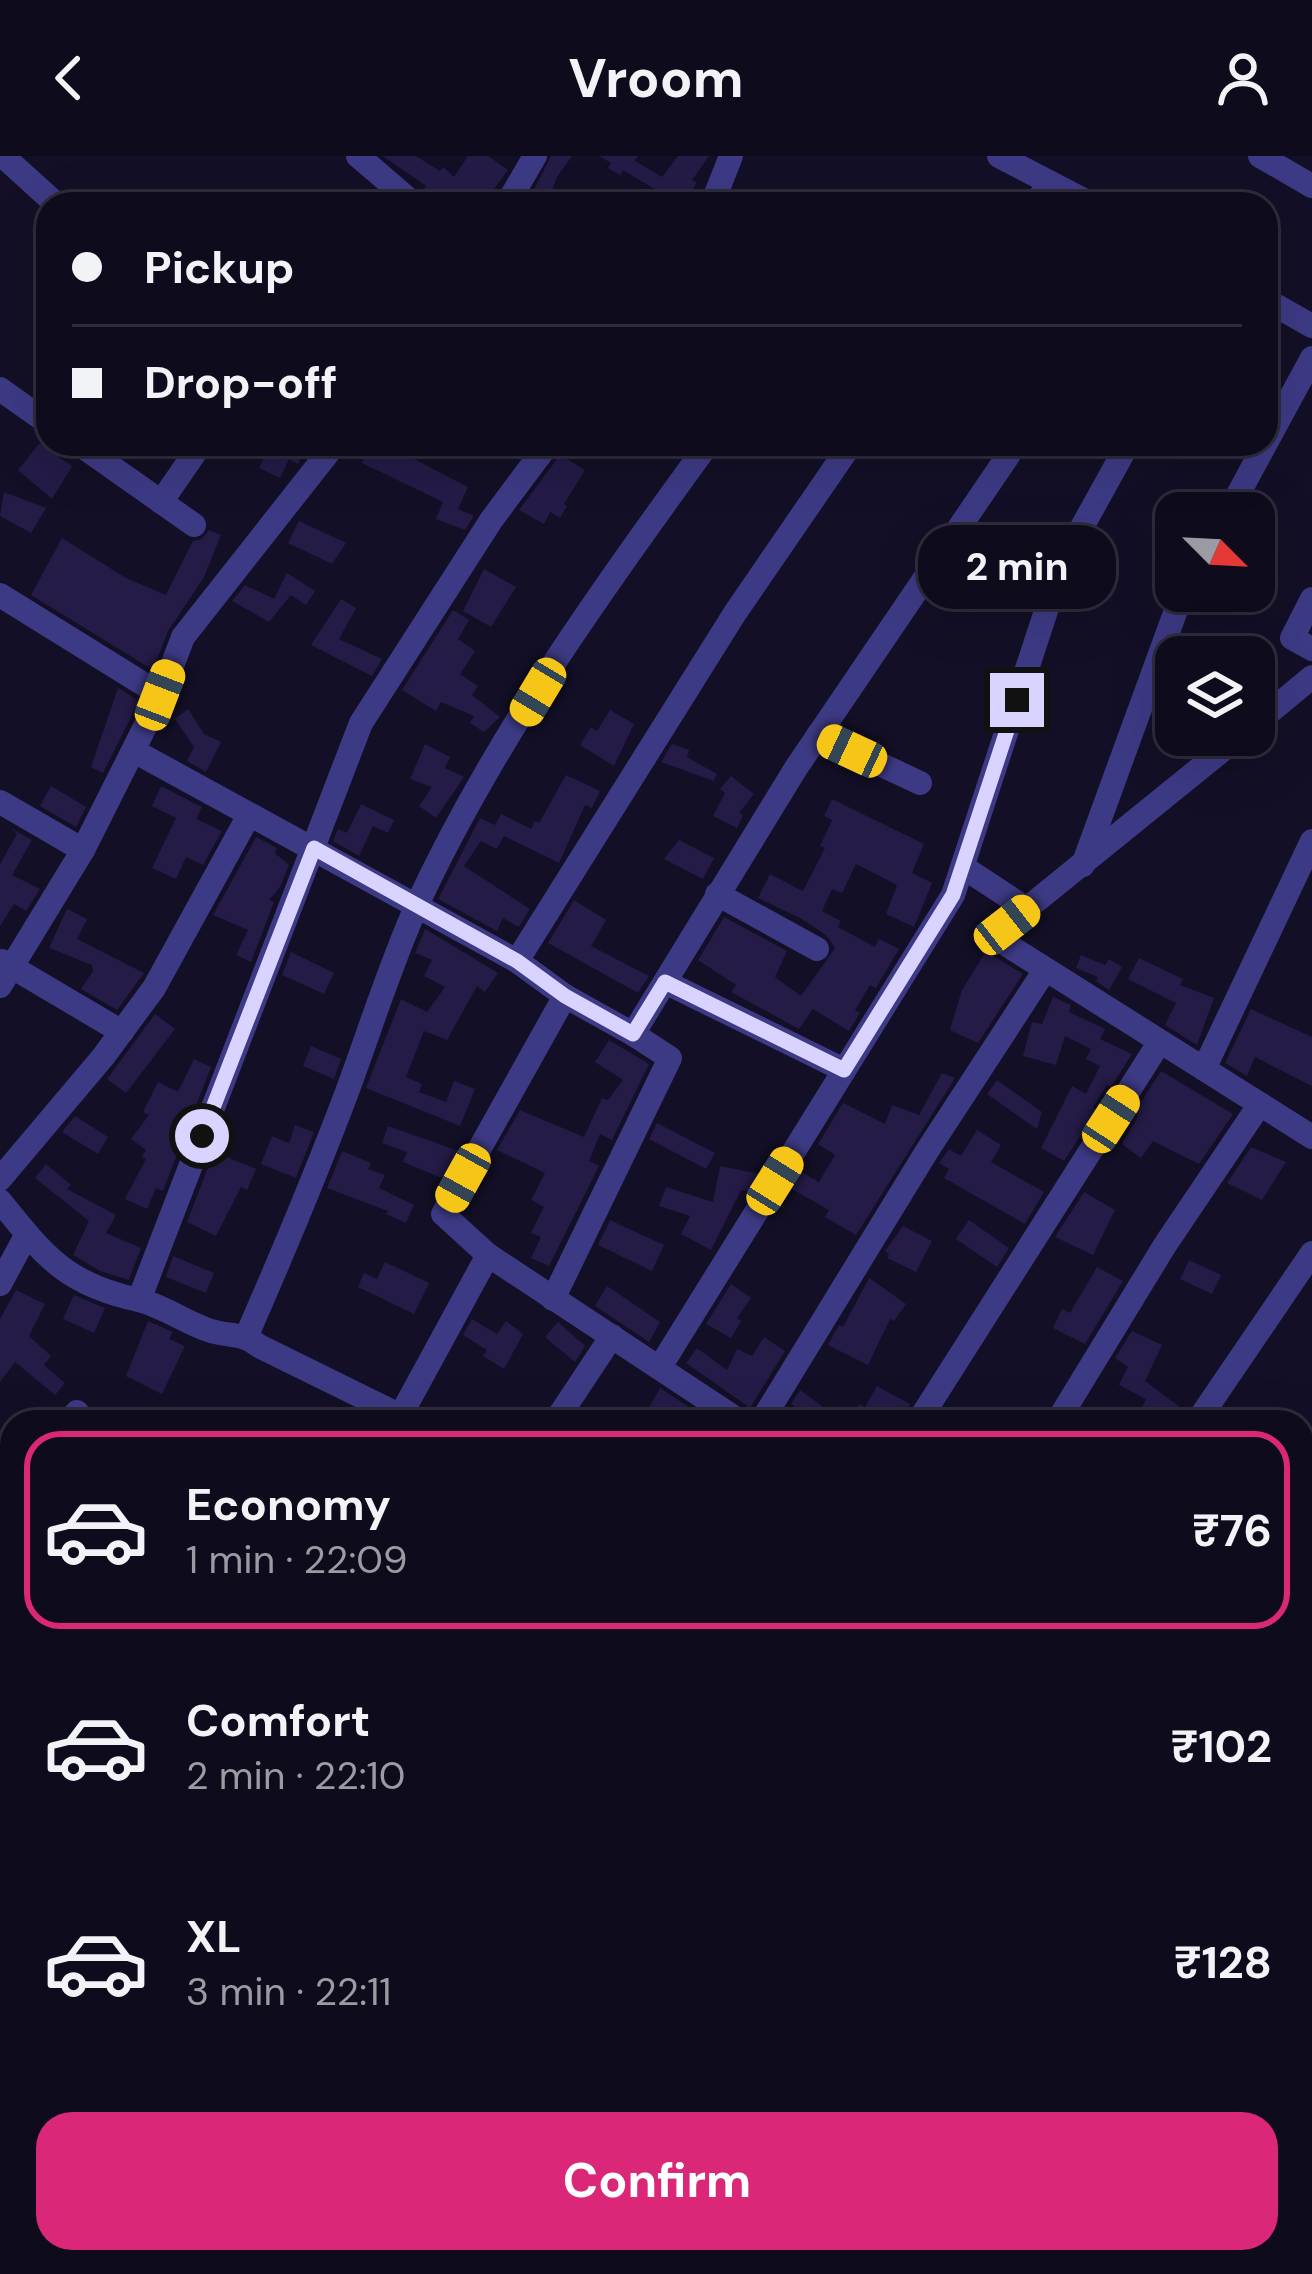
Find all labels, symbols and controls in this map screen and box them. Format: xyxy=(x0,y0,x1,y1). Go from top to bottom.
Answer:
text: Vroom xyxy=(568,43,744,114)
icon: back xyxy=(36,45,102,111)
icon: person xyxy=(1210,45,1276,111)
text: Pickup xyxy=(144,238,294,297)
text: Drop-off xyxy=(144,353,338,412)
north arrow xyxy=(1155,492,1275,612)
map controls xyxy=(1155,492,1275,756)
callout: 2 min xyxy=(918,526,1116,610)
text: 2 min xyxy=(965,541,1069,592)
button: layers xyxy=(1155,636,1275,756)
car xyxy=(504,652,572,732)
car xyxy=(130,655,190,735)
route end xyxy=(990,673,1044,727)
car xyxy=(812,719,892,783)
car xyxy=(968,889,1046,961)
car xyxy=(1076,1079,1146,1159)
route start xyxy=(175,1109,229,1163)
car xyxy=(430,1138,496,1218)
car xyxy=(741,1141,809,1221)
text: Economy xyxy=(186,1475,391,1534)
icon: car xyxy=(42,1476,150,1584)
text: ₹76 xyxy=(1192,1501,1272,1560)
text: 1 min · 22:09 xyxy=(186,1534,407,1585)
text: Comfort xyxy=(186,1691,370,1750)
icon: car xyxy=(42,1692,150,1800)
text: ₹102 xyxy=(1170,1717,1272,1776)
text: 2 min · 22:10 xyxy=(186,1750,405,1801)
text: XL xyxy=(186,1907,241,1966)
icon: car xyxy=(42,1908,150,2016)
text: ₹128 xyxy=(1174,1933,1272,1992)
text: 3 min · 22:11 xyxy=(186,1966,392,2017)
button: Confirm xyxy=(36,2112,1278,2250)

